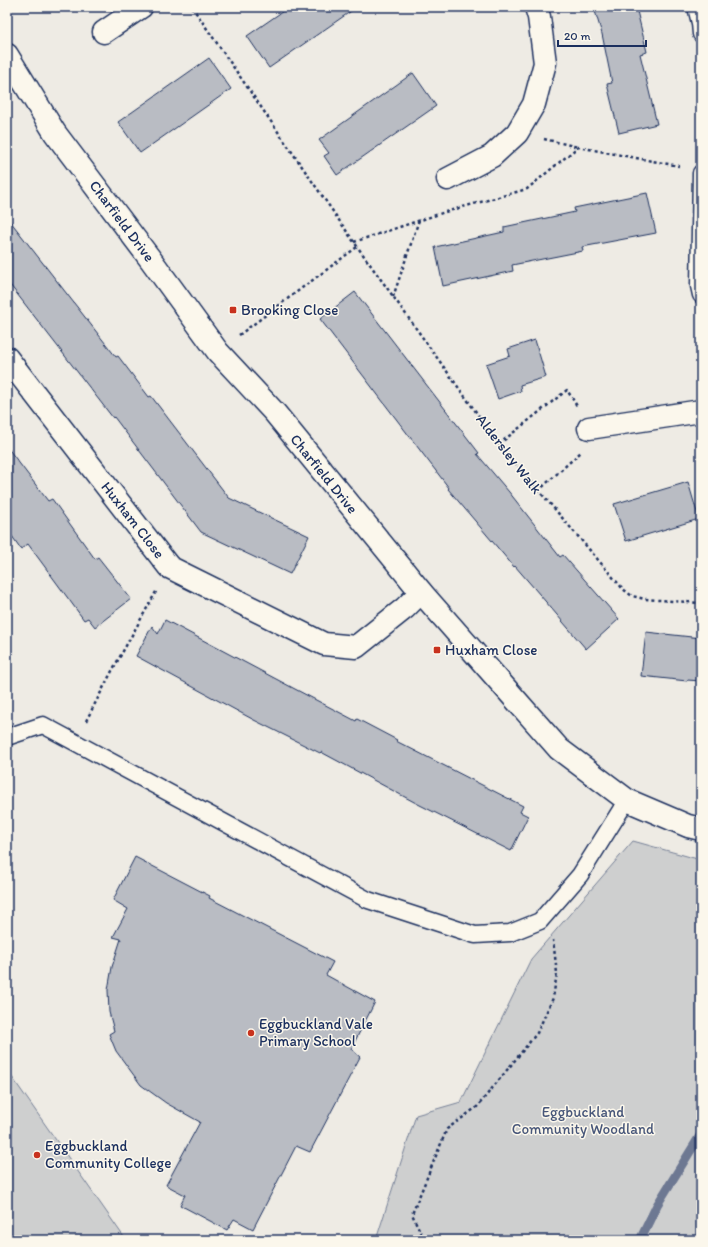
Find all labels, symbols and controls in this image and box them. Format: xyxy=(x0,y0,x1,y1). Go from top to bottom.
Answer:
scale bar xyxy=(558,22,646,48)
text: 20 m xyxy=(564,29,591,43)
street label: Charfield Drive xyxy=(86,177,158,265)
place label: Brooking Close xyxy=(241,301,338,319)
marker: Brooking Close xyxy=(228,305,238,315)
street label: Aldersley Walk xyxy=(472,411,546,498)
street label: Charfield Drive xyxy=(286,431,362,517)
street label: Huxham Close xyxy=(97,478,169,562)
place label: Huxham Close xyxy=(445,641,538,659)
marker: Huxham Close xyxy=(432,645,442,655)
place label: Eggbuckland Vale Primary School xyxy=(259,1015,373,1050)
marker: Eggbuckland Vale Primary School xyxy=(246,1028,256,1038)
park label: Eggbuckland Community Woodland xyxy=(512,1103,654,1138)
place label: Eggbuckland Community College xyxy=(45,1137,171,1172)
marker: Eggbuckland Community College xyxy=(32,1150,42,1160)

